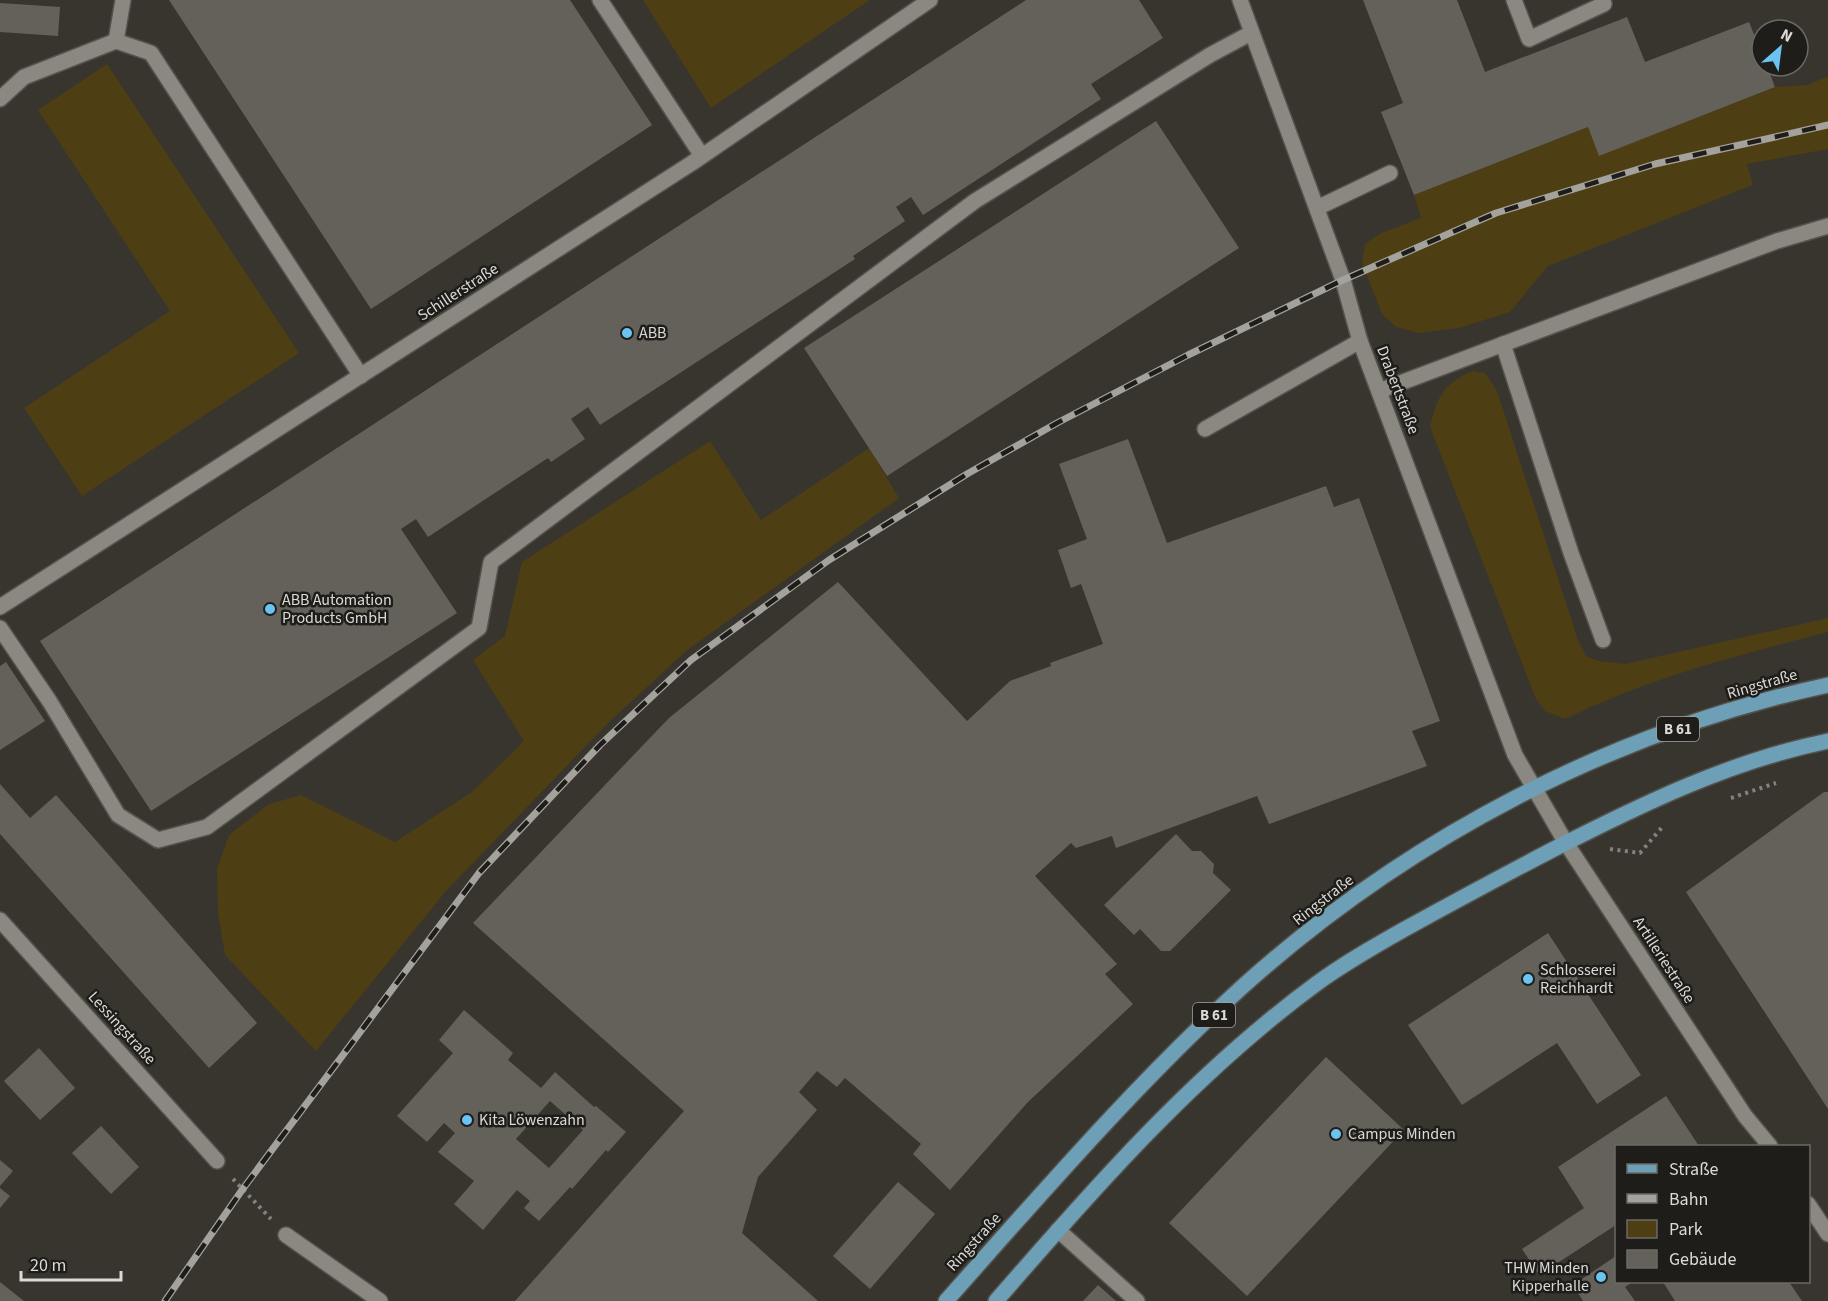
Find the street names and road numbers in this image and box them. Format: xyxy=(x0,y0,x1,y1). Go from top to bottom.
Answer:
street label: Schillerstraße xyxy=(413,258,503,326)
street label: Drabertstraße xyxy=(1371,343,1425,437)
street label: Ringstraße xyxy=(1724,663,1800,705)
road number: B 61 xyxy=(1657,717,1699,741)
street label: Ringstraße xyxy=(1288,869,1358,931)
street label: Artilleriestraße xyxy=(1628,912,1700,1008)
street label: Lessingstraße xyxy=(83,987,161,1070)
road number: B 61 xyxy=(1193,1003,1235,1027)
street label: Ringstraße xyxy=(942,1208,1006,1276)

